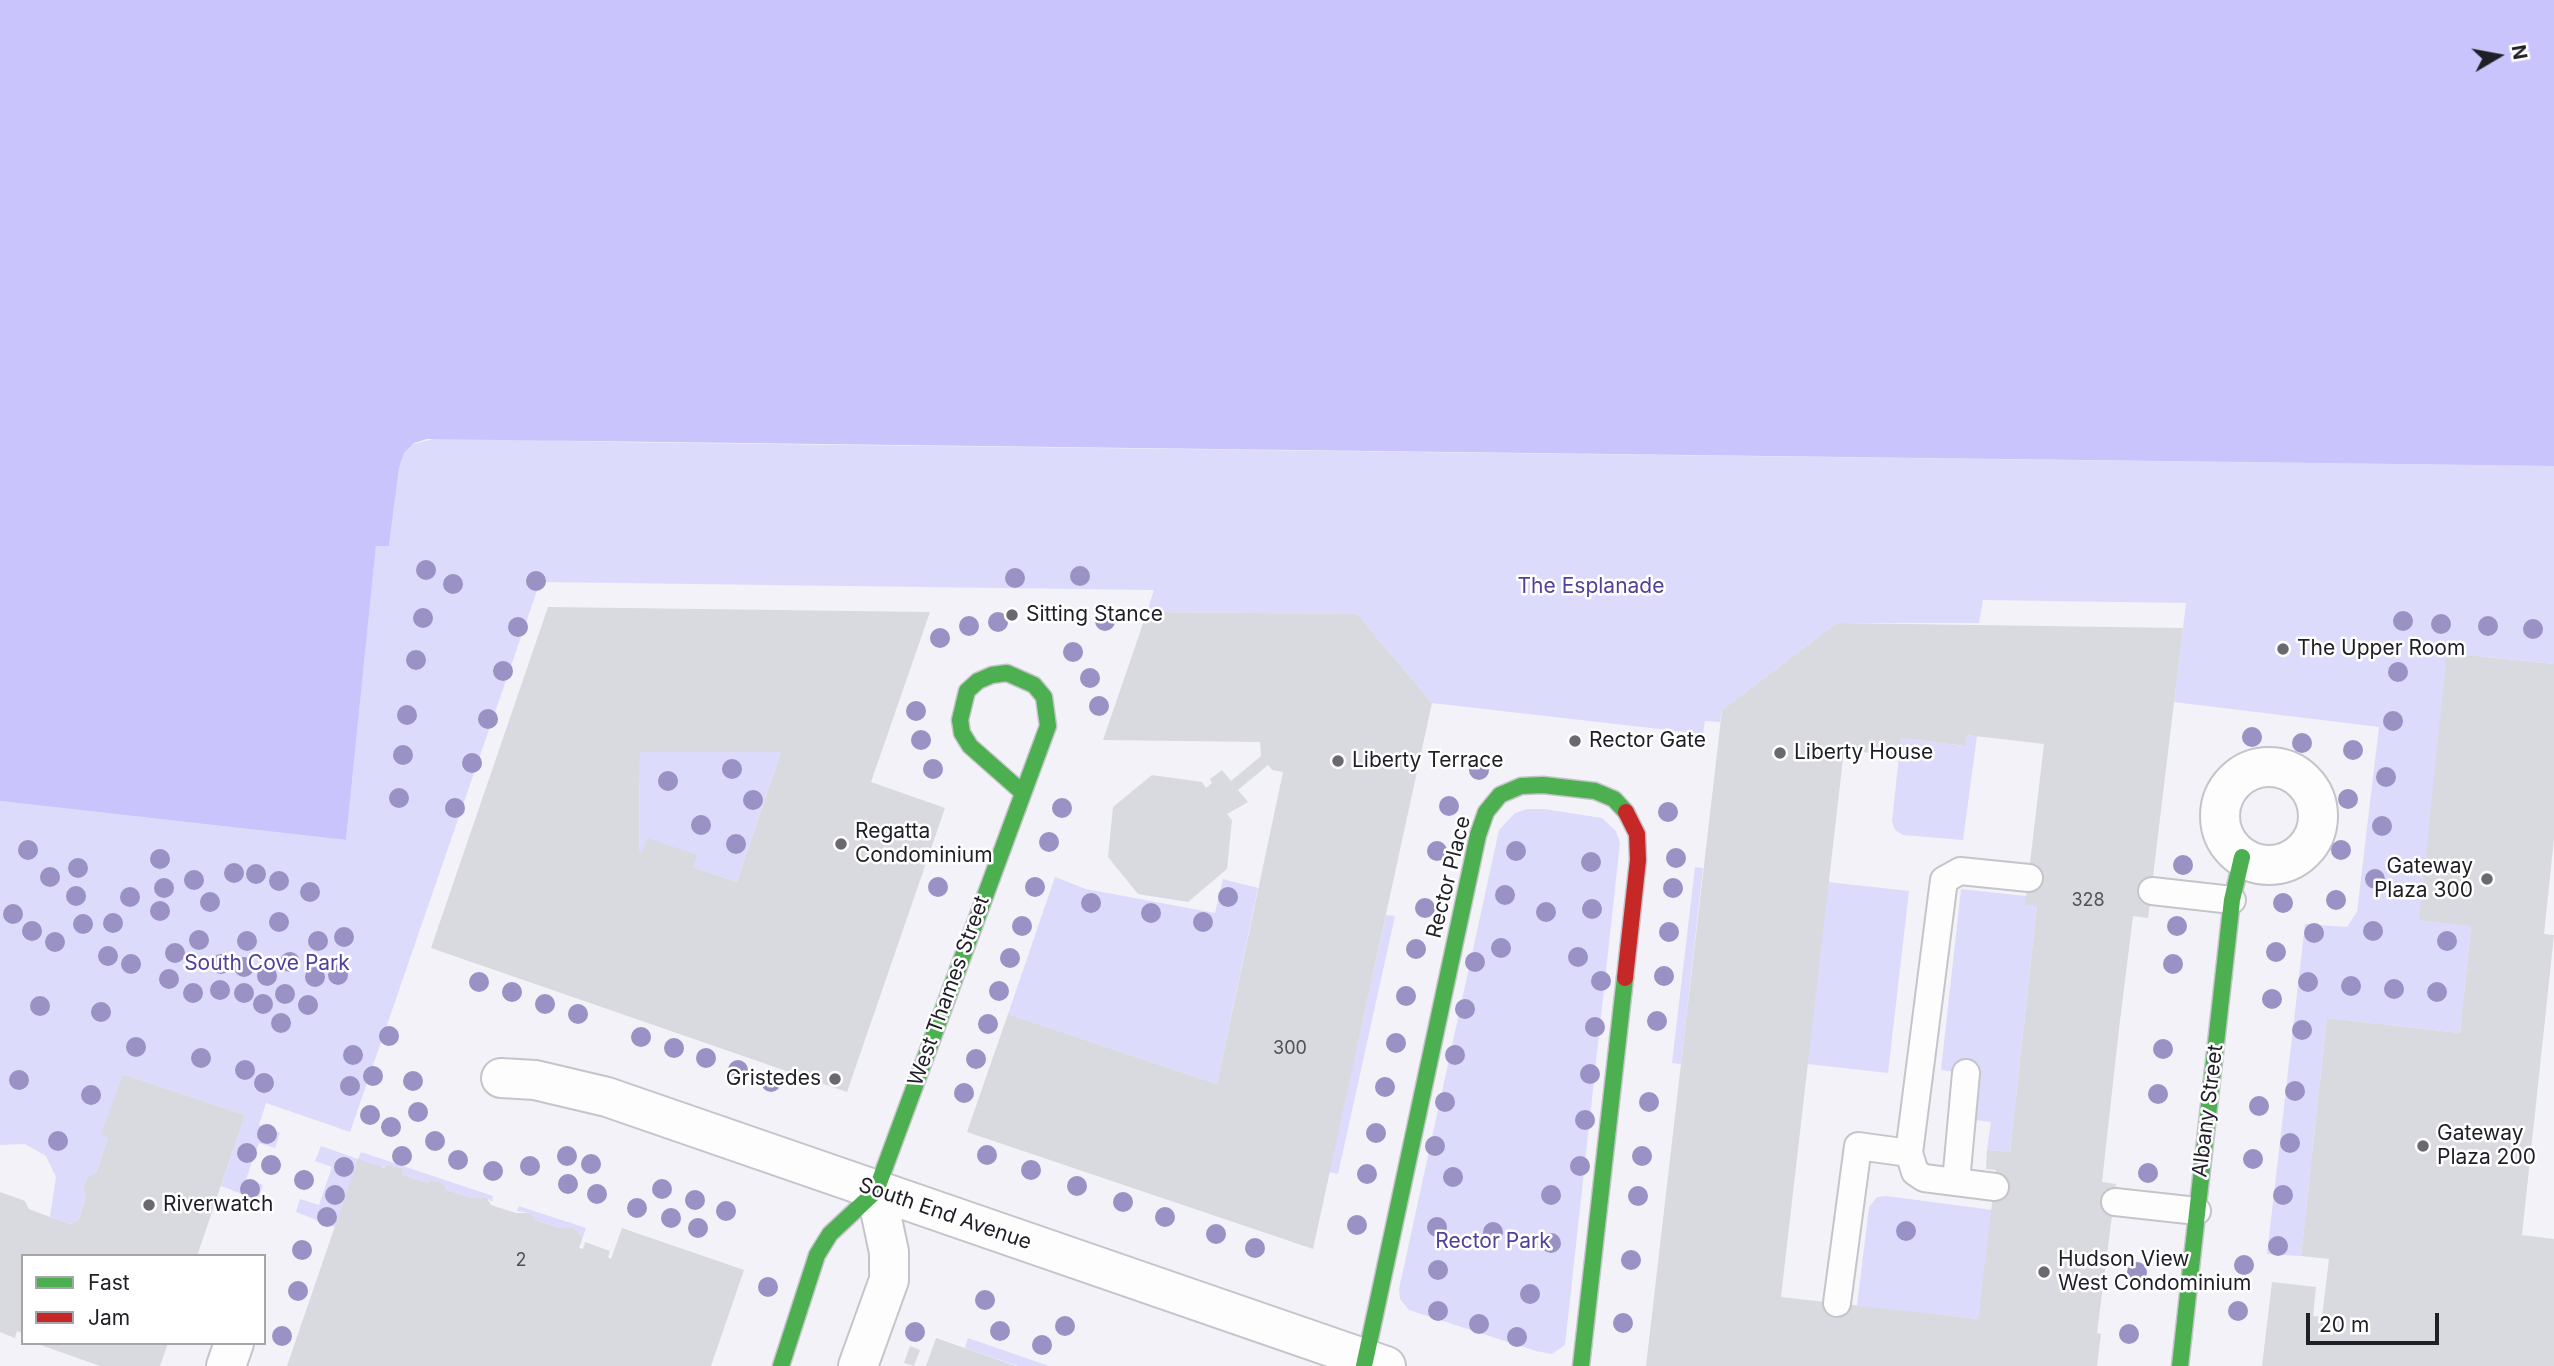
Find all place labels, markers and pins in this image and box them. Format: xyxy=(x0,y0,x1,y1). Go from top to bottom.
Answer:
place label: Sitting Stance xyxy=(1026,602,1163,628)
marker: Sitting Stance xyxy=(1004,607,1020,623)
place label: The Upper Room xyxy=(2297,636,2465,662)
marker: The Upper Room xyxy=(2275,641,2291,657)
place label: Rector Gate xyxy=(1589,728,1706,754)
marker: Rector Gate xyxy=(1567,733,1583,749)
place label: Liberty House xyxy=(1794,740,1933,766)
marker: Liberty House xyxy=(1772,745,1788,761)
place label: Liberty Terrace xyxy=(1352,748,1504,774)
marker: Liberty Terrace xyxy=(1330,753,1346,769)
place label: Regatta Condominium xyxy=(855,819,993,869)
marker: Regatta Condominium xyxy=(833,836,849,852)
place label: Gateway Plaza 300 xyxy=(2374,854,2473,904)
marker: Gateway Plaza 300 xyxy=(2479,871,2495,887)
place label: Gristedes xyxy=(726,1066,821,1092)
marker: Gristedes xyxy=(827,1071,843,1087)
place label: Gateway Plaza 200 xyxy=(2437,1121,2536,1171)
marker: Gateway Plaza 200 xyxy=(2415,1138,2431,1154)
place label: Riverwatch xyxy=(163,1192,273,1218)
marker: Riverwatch xyxy=(141,1197,157,1213)
place label: Hudson View West Condominium xyxy=(2058,1247,2251,1297)
marker: Hudson View West Condominium xyxy=(2036,1264,2052,1280)

